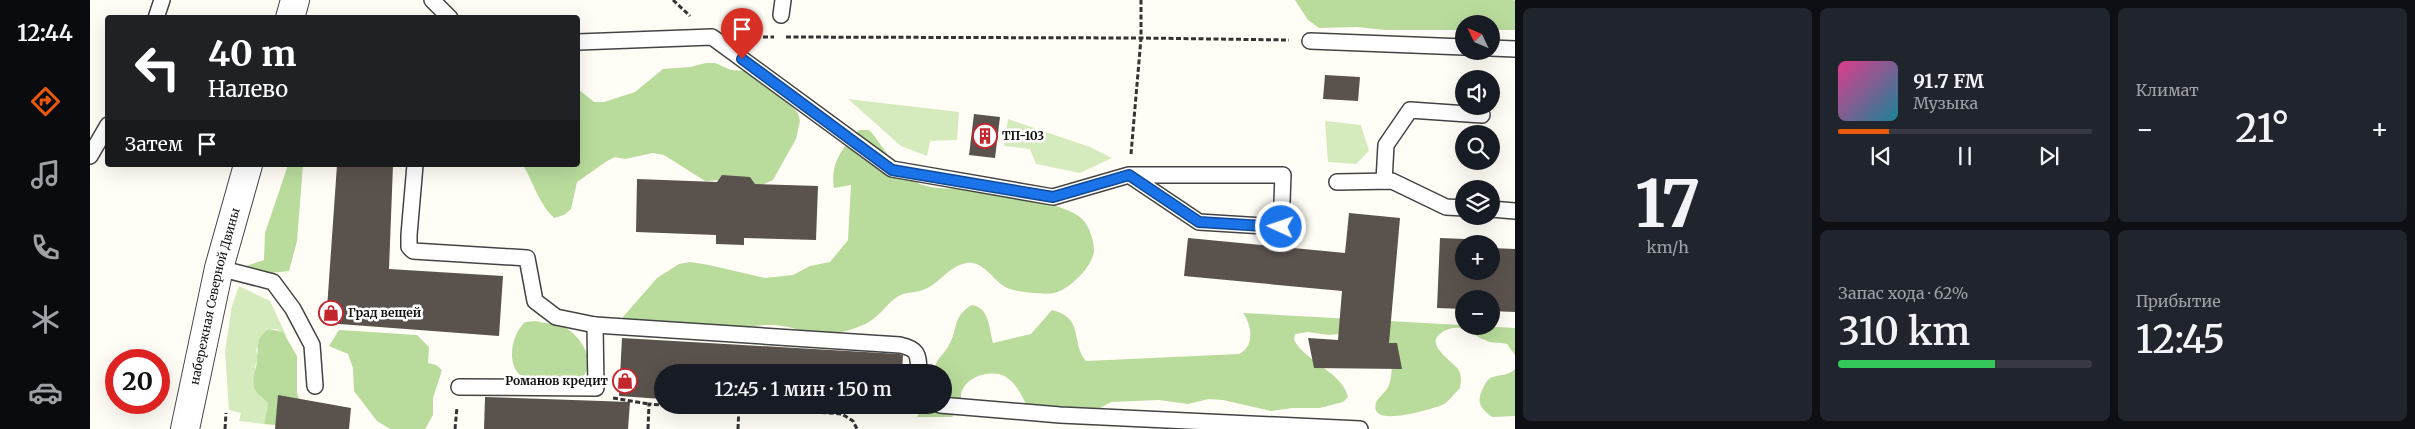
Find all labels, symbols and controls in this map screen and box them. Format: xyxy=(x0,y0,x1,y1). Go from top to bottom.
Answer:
pin xyxy=(721,8,763,59)
icon: arrive xyxy=(728,15,756,43)
north arrow xyxy=(1455,15,1500,60)
map controls xyxy=(1455,15,1500,335)
text: 12:44 xyxy=(17,19,73,47)
text: 40 m xyxy=(208,32,296,76)
icon: left xyxy=(125,35,190,100)
text: 91.7 FM xyxy=(1913,69,1984,93)
button: sound xyxy=(1455,70,1500,115)
text: Налево xyxy=(208,75,288,103)
text: Климат xyxy=(2136,80,2199,100)
icon: directions xyxy=(28,84,63,119)
text: Музыка xyxy=(1913,93,1978,113)
text: 21° xyxy=(2235,105,2289,152)
text: − xyxy=(2136,111,2154,147)
text: + xyxy=(2370,111,2389,147)
building icon: ТП-103 xyxy=(972,123,998,149)
button: search xyxy=(1455,125,1500,170)
place label: ТП-103 xyxy=(1002,128,1044,143)
icon: arrive xyxy=(193,130,221,158)
text: Затем xyxy=(125,132,183,156)
icon: previous xyxy=(1867,142,1895,170)
icon: pause xyxy=(1951,142,1979,170)
icon: next xyxy=(2035,142,2063,170)
icon: music xyxy=(28,157,63,192)
text: 17 xyxy=(1635,163,1700,245)
button: layers xyxy=(1455,180,1500,225)
position arrow xyxy=(1254,200,1306,252)
street label: набережная Северной Двины xyxy=(187,206,243,386)
icon: phone xyxy=(28,230,63,265)
button: + xyxy=(1455,235,1500,280)
text: km/h xyxy=(1646,237,1689,257)
text: Запас хода · 62% xyxy=(1838,283,1968,303)
button: − xyxy=(1455,290,1500,335)
text: Прибытие xyxy=(2136,291,2221,311)
shop icon: Град вещей xyxy=(318,300,344,326)
icon: climate xyxy=(28,302,63,337)
place label: Град вещей xyxy=(348,305,422,320)
text: 310 km xyxy=(1838,308,1970,355)
text: 12:45 xyxy=(2136,316,2225,363)
speed limit sign: 20 xyxy=(105,349,170,414)
shop icon: Романов кредит xyxy=(612,368,638,394)
place label: Романов кредит xyxy=(505,373,609,388)
icon: car xyxy=(28,375,63,410)
text: 12:45 · 1 мин · 150 m xyxy=(714,377,892,401)

